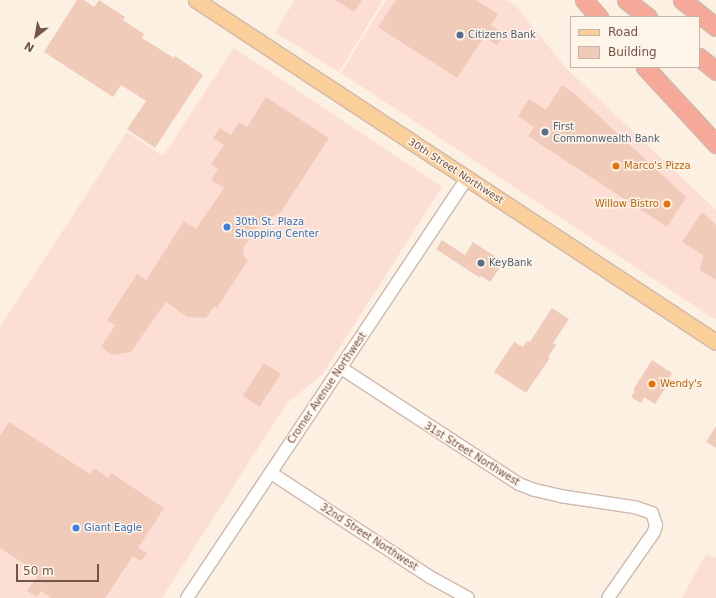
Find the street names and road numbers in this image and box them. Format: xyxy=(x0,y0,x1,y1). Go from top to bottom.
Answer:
street label: 30th Street Northwest xyxy=(406,136,506,206)
street label: Cromer Avenue Northwest xyxy=(285,330,369,446)
street label: 31st Street Northwest xyxy=(422,420,522,488)
street label: 32nd Street Northwest xyxy=(318,501,420,573)

